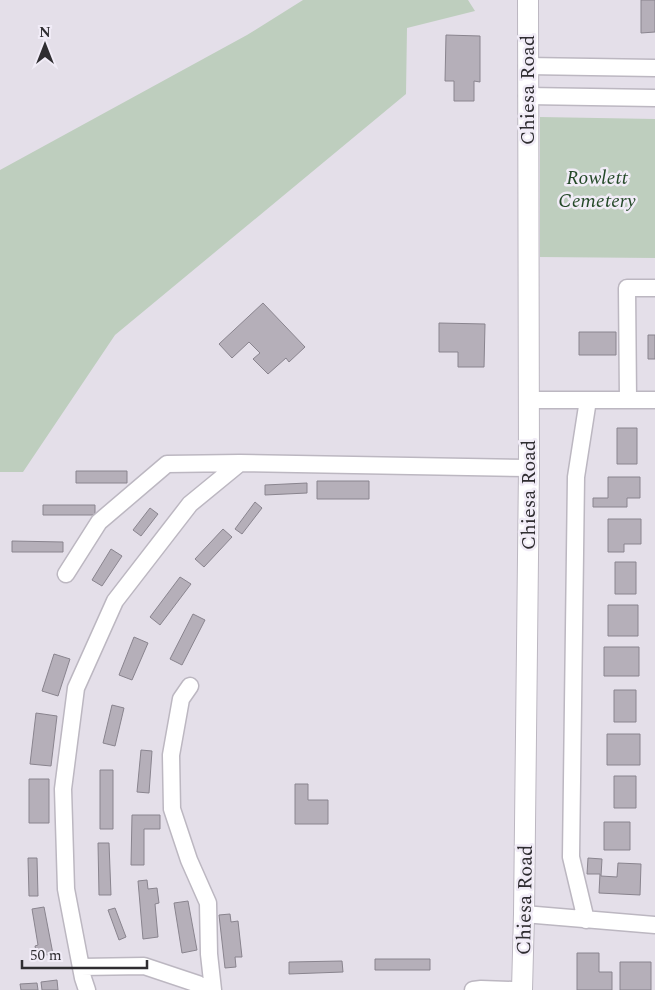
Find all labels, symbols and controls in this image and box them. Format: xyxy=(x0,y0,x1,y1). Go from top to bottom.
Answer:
north arrow xyxy=(20,20,70,70)
text: N xyxy=(39,22,51,43)
street label: Chiesa Road xyxy=(513,35,543,145)
park label: Rowlett Cemetery xyxy=(558,163,636,216)
street label: Chiesa Road xyxy=(514,440,544,550)
street label: Chiesa Road xyxy=(509,845,541,956)
scale bar xyxy=(22,938,148,970)
text: 50 m xyxy=(30,944,62,967)

